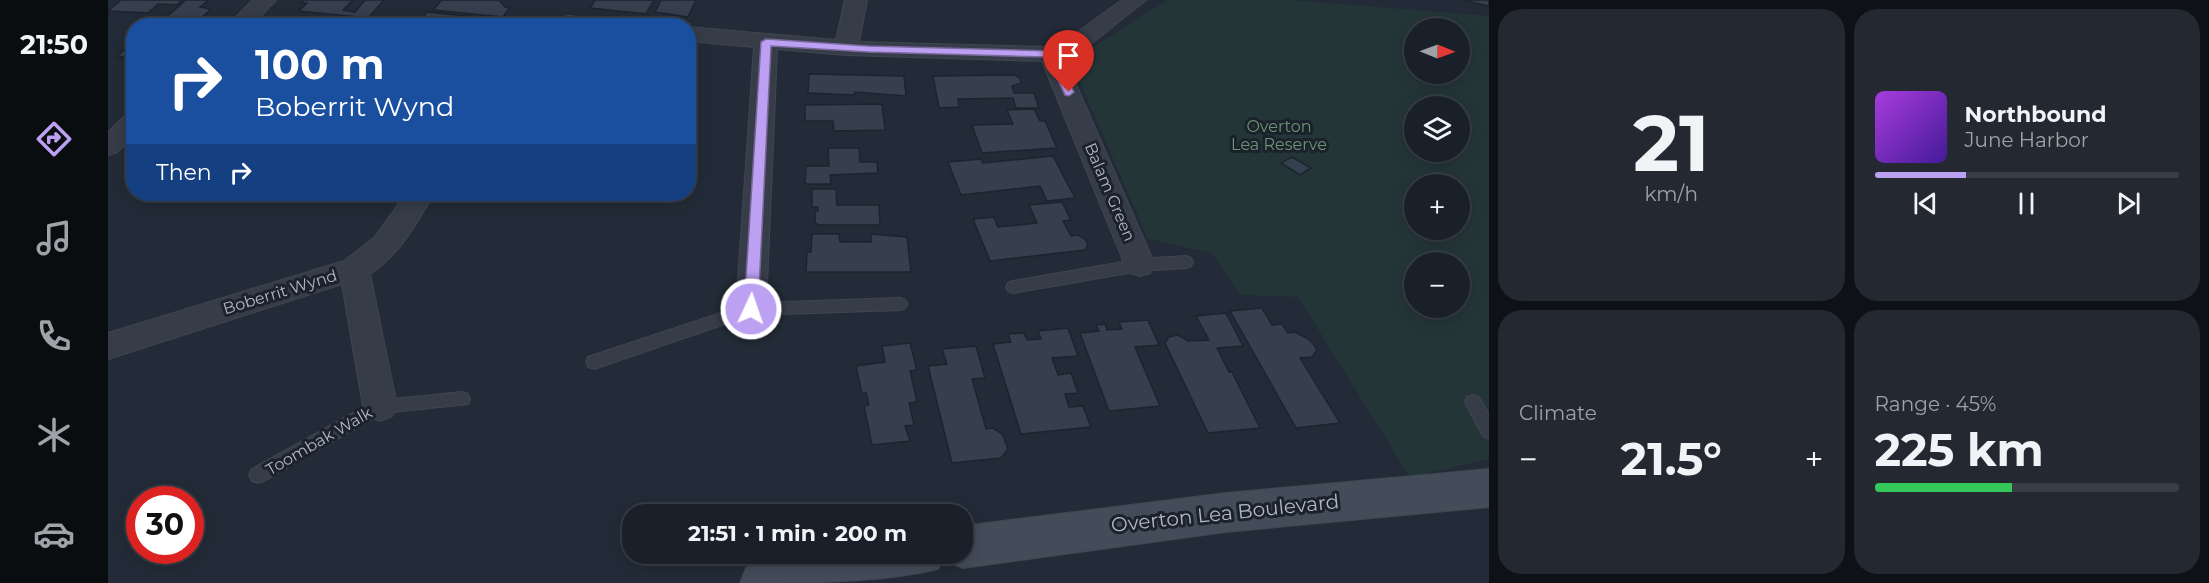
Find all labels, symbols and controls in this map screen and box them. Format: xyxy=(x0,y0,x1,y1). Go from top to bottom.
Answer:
north arrow xyxy=(1404,18,1470,84)
map controls xyxy=(1404,18,1470,318)
text: 21:50 xyxy=(20,28,88,61)
pin xyxy=(1043,30,1094,92)
text: 100 m xyxy=(255,38,384,90)
icon: arrive xyxy=(1052,39,1085,72)
icon: right xyxy=(156,42,234,120)
text: Boberrit Wynd xyxy=(255,90,454,123)
text: 21 xyxy=(1633,95,1710,191)
button: layers xyxy=(1404,96,1470,162)
text: Northbound xyxy=(1965,101,2107,128)
park label: Overton Lea Reserve xyxy=(1231,117,1327,154)
icon: directions xyxy=(33,118,75,160)
text: June Harbor xyxy=(1965,128,2089,152)
street label: Balam Green xyxy=(1081,140,1139,244)
icon: right xyxy=(224,156,257,189)
text: Then xyxy=(156,159,212,186)
button: + xyxy=(1404,174,1470,240)
text: km/h xyxy=(1645,182,1698,206)
icon: previous xyxy=(1909,187,1942,220)
icon: pause xyxy=(2010,187,2043,220)
icon: next xyxy=(2112,187,2145,220)
icon: music xyxy=(33,217,75,259)
button: − xyxy=(1404,252,1470,318)
street label: Boberrit Wynd xyxy=(221,266,339,318)
position arrow xyxy=(719,277,783,341)
icon: phone xyxy=(33,315,75,357)
text: Range · 45% xyxy=(1875,392,1996,416)
text: Climate xyxy=(1519,401,1597,425)
street label: Toombak Walk xyxy=(262,403,376,479)
icon: climate xyxy=(33,414,75,456)
text: 225 km xyxy=(1875,422,2044,477)
text: 21.5° xyxy=(1621,431,1722,486)
text: − xyxy=(1519,439,1538,479)
text: + xyxy=(1805,439,1824,479)
speed limit sign: 30 xyxy=(126,486,204,564)
street label: Overton Lea Boulevard xyxy=(1110,489,1340,537)
icon: car xyxy=(33,513,75,555)
text: 21:51 · 1 min · 200 m xyxy=(688,520,907,547)

